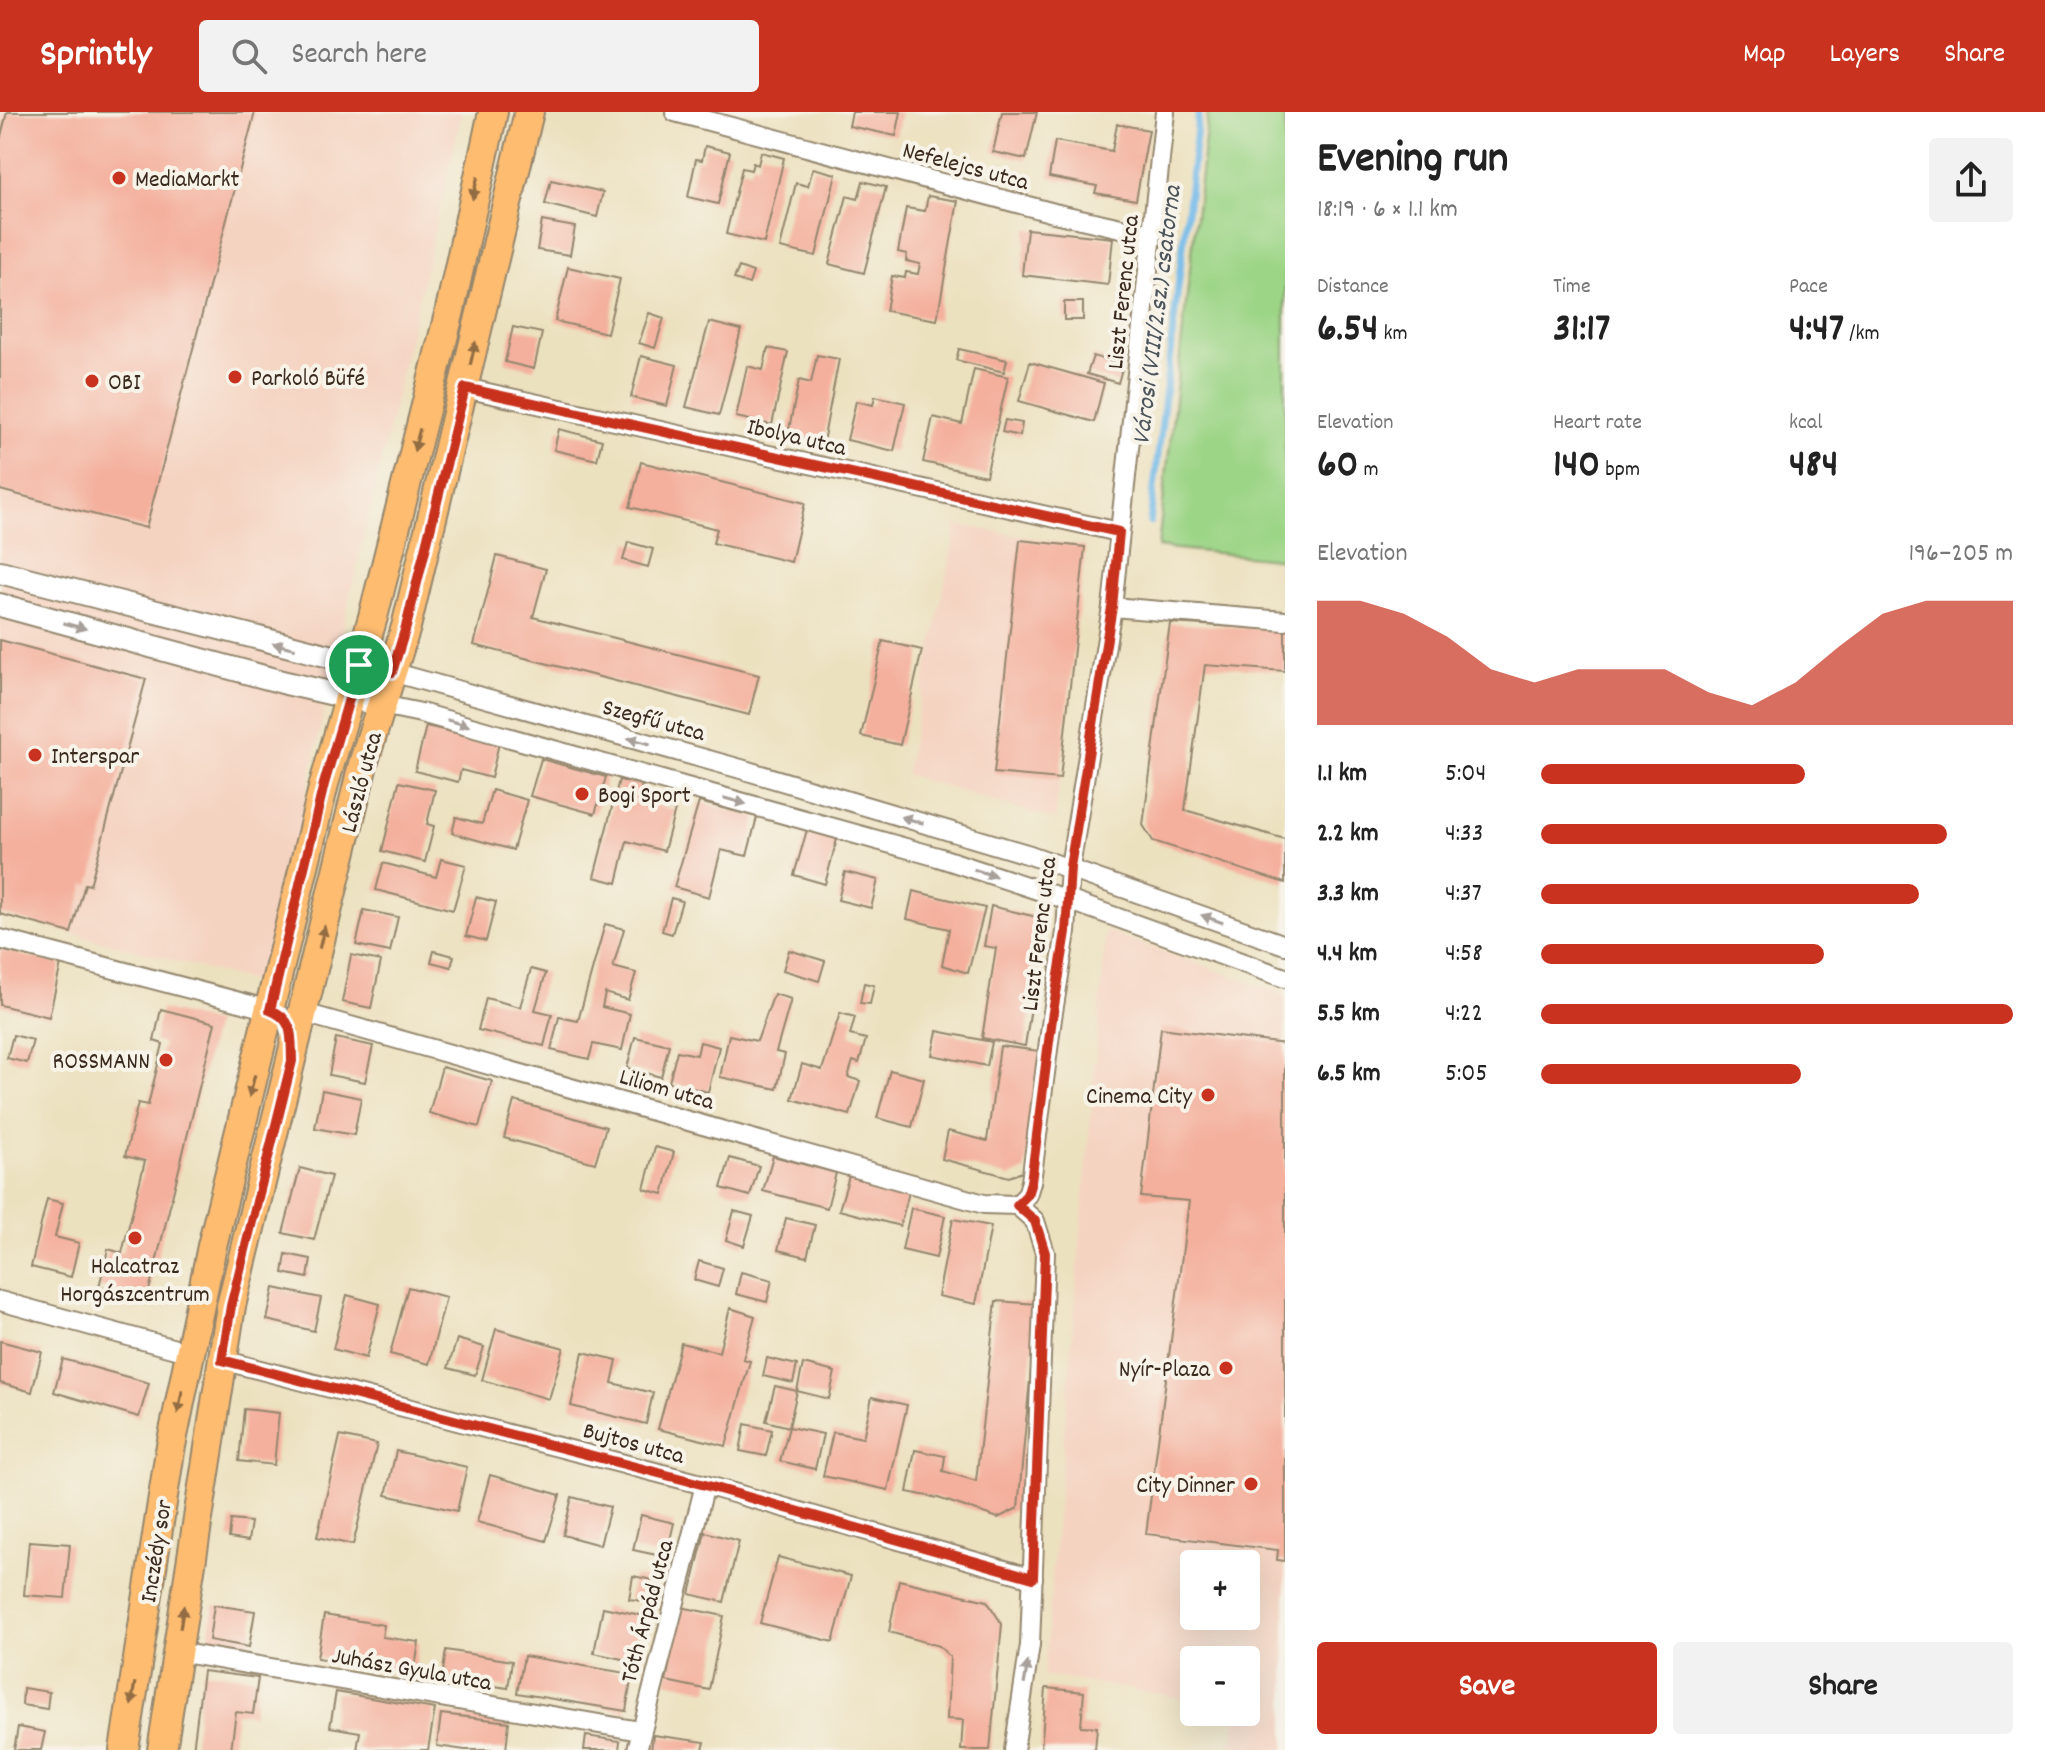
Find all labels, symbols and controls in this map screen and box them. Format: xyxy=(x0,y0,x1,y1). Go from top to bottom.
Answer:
search box xyxy=(199,20,759,92)
text: Sprintly xyxy=(40,29,151,84)
icon: search xyxy=(227,34,271,78)
text: Search here xyxy=(291,35,427,78)
text: Map xyxy=(1743,36,1786,76)
text: Layers xyxy=(1830,36,1900,76)
text: Share xyxy=(1944,36,2005,76)
text: Evening run xyxy=(1317,130,1508,193)
street label: Nefelejcs utca xyxy=(898,135,1033,201)
button: share xyxy=(1929,138,2013,222)
place label: MediaMarkt xyxy=(135,164,240,198)
marker: MediaMarkt xyxy=(110,169,128,187)
one-way arrow xyxy=(468,176,481,201)
water label: Városi (VIII/2.sz.) csatorna xyxy=(1124,182,1193,447)
text: 18:19 · 6 × 1.1 km xyxy=(1317,192,1458,229)
street label: Liszt Ferenc utca xyxy=(1100,213,1150,371)
text: Distance xyxy=(1317,272,1389,303)
text: Time xyxy=(1553,272,1591,303)
text: Pace xyxy=(1789,272,1828,303)
text: 6.54 xyxy=(1317,303,1378,360)
text: 31:17 xyxy=(1553,303,1610,360)
text: 4:47 xyxy=(1789,303,1844,360)
text: km xyxy=(1378,319,1408,350)
text: /km xyxy=(1844,319,1880,350)
one-way arrow xyxy=(467,340,480,365)
place label: Parkoló Büfé xyxy=(251,363,365,397)
place label: OBI xyxy=(108,367,141,401)
marker: Parkoló Büfé xyxy=(226,368,244,386)
marker: OBI xyxy=(83,372,101,390)
text: Elevation xyxy=(1317,408,1394,439)
text: Heart rate xyxy=(1553,408,1642,439)
text: kcal xyxy=(1789,408,1822,439)
street label: Ibolya utca xyxy=(743,411,850,467)
one-way arrow xyxy=(411,427,423,452)
text: 60 xyxy=(1317,439,1358,496)
text: 140 xyxy=(1553,439,1600,496)
text: 484 xyxy=(1789,439,1838,496)
text: m xyxy=(1358,455,1379,486)
text: bpm xyxy=(1600,455,1640,486)
text: Elevation xyxy=(1317,536,1407,573)
text: 196–205 m xyxy=(1908,536,2013,573)
one-way arrow xyxy=(64,620,88,633)
pin xyxy=(325,631,393,699)
one-way arrow xyxy=(271,639,296,651)
icon: arrive xyxy=(337,643,381,687)
street label: Szegfű utca xyxy=(598,692,709,752)
one-way arrow xyxy=(445,718,470,730)
street label: László utca xyxy=(333,728,393,837)
one-way arrow xyxy=(626,735,651,747)
place label: Interspar xyxy=(51,741,139,775)
marker: Interspar xyxy=(26,746,44,764)
text: 1.1 km xyxy=(1317,756,1367,793)
text: 5:04 xyxy=(1445,756,1486,793)
place label: Bogi Sport xyxy=(598,780,691,814)
marker: Bogi Sport xyxy=(573,785,591,803)
one-way arrow xyxy=(723,795,748,807)
one-way arrow xyxy=(899,813,923,826)
text: 2.2 km xyxy=(1317,816,1379,853)
text: 4:33 xyxy=(1445,816,1483,853)
street label: Liszt Ferenc utca xyxy=(1015,855,1067,1013)
one-way arrow xyxy=(973,867,997,879)
text: 3.3 km xyxy=(1317,876,1379,913)
text: 4:37 xyxy=(1445,876,1482,913)
one-way arrow xyxy=(1200,912,1224,924)
one-way arrow xyxy=(316,924,329,949)
text: 4.4 km xyxy=(1317,936,1377,973)
text: 4:58 xyxy=(1445,936,1483,973)
text: 5.5 km xyxy=(1317,996,1380,1033)
text: 4:22 xyxy=(1445,996,1483,1033)
place label: ROSSMANN xyxy=(52,1046,150,1080)
marker: ROSSMANN xyxy=(157,1051,175,1069)
text: 6.5 km xyxy=(1317,1056,1381,1093)
text: 5:05 xyxy=(1445,1056,1488,1093)
street label: Liliom utca xyxy=(615,1061,718,1121)
one-way arrow xyxy=(245,1074,257,1099)
place label: Cinema City xyxy=(1086,1081,1193,1115)
marker: Cinema City xyxy=(1199,1086,1217,1104)
marker: Halcatraz Horgászcentrum xyxy=(126,1229,144,1247)
place label: Halcatraz Horgászcentrum xyxy=(60,1251,210,1313)
place label: Nyír-Plaza xyxy=(1119,1354,1211,1388)
marker: Nyír-Plaza xyxy=(1217,1359,1235,1377)
one-way arrow xyxy=(173,1389,186,1414)
street label: Bujtos utca xyxy=(579,1415,688,1475)
place label: City Dinner xyxy=(1136,1470,1235,1504)
marker: City Dinner xyxy=(1242,1475,1260,1493)
street label: Inczédy sor xyxy=(133,1497,183,1605)
street label: Tóth Árpád utca xyxy=(613,1536,685,1687)
map controls xyxy=(1180,1550,1260,1726)
button: + xyxy=(1180,1550,1260,1630)
one-way arrow xyxy=(176,1605,189,1630)
street label: Juhász Gyula utca xyxy=(329,1640,495,1702)
button: Save xyxy=(1317,1642,1657,1734)
button: Share xyxy=(1673,1642,2013,1734)
button: − xyxy=(1180,1646,1260,1726)
one-way arrow xyxy=(1020,1660,1033,1685)
one-way arrow xyxy=(126,1682,139,1707)

